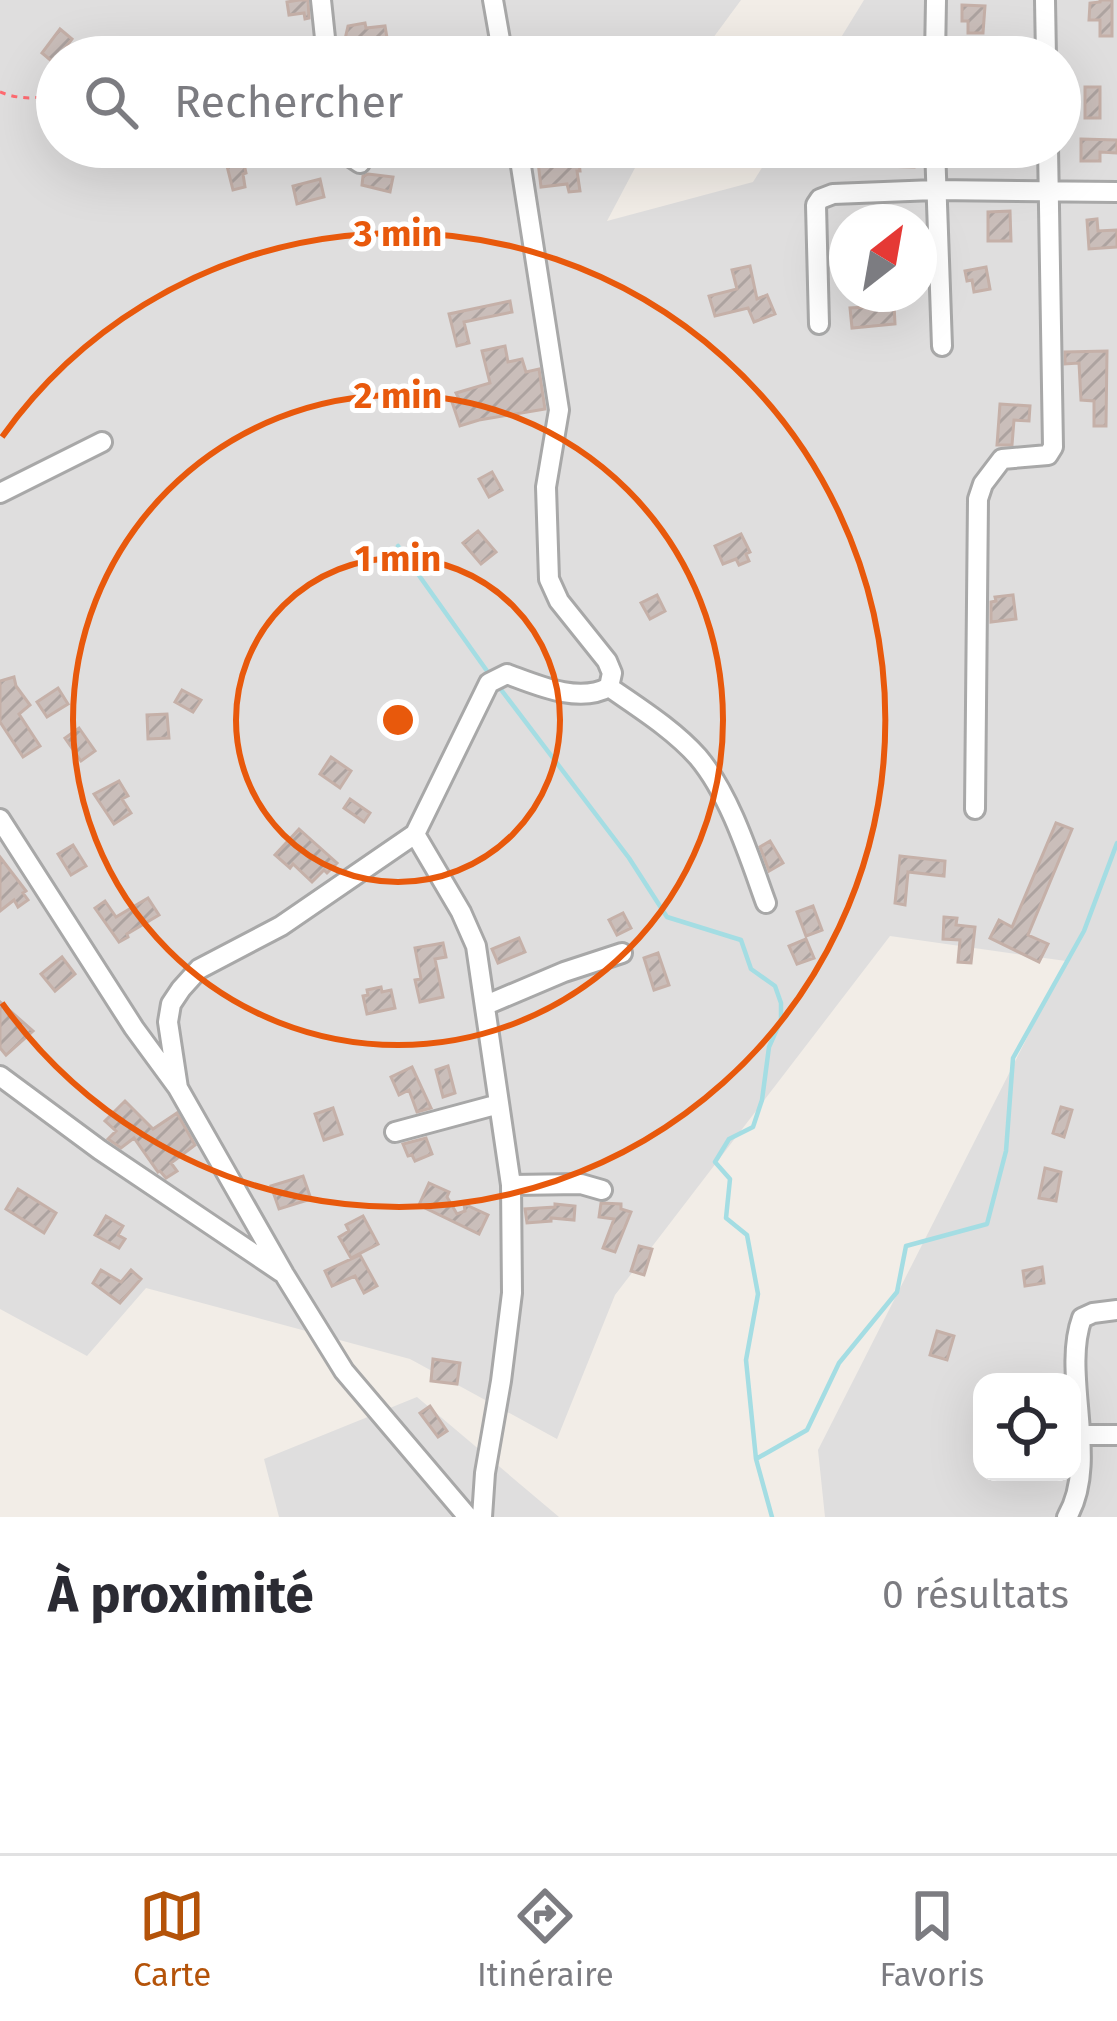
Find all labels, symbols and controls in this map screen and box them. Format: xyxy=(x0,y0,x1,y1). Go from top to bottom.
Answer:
search box xyxy=(36,36,1081,168)
icon: search xyxy=(78,69,144,135)
text: Rechercher xyxy=(174,75,403,129)
north arrow xyxy=(829,204,937,312)
text: 3 min xyxy=(353,212,442,256)
text: 2 min xyxy=(354,374,442,418)
text: 1 min xyxy=(355,537,441,581)
centre of rings xyxy=(377,699,419,741)
map controls xyxy=(973,1373,1081,1481)
button: locate xyxy=(973,1373,1081,1481)
text: À proximité xyxy=(48,1564,314,1626)
text: 0 résultats xyxy=(882,1572,1069,1618)
tab: Carte xyxy=(133,1883,211,1995)
tab: Itinéraire xyxy=(477,1883,614,1995)
tab: Favoris xyxy=(880,1883,984,1995)

